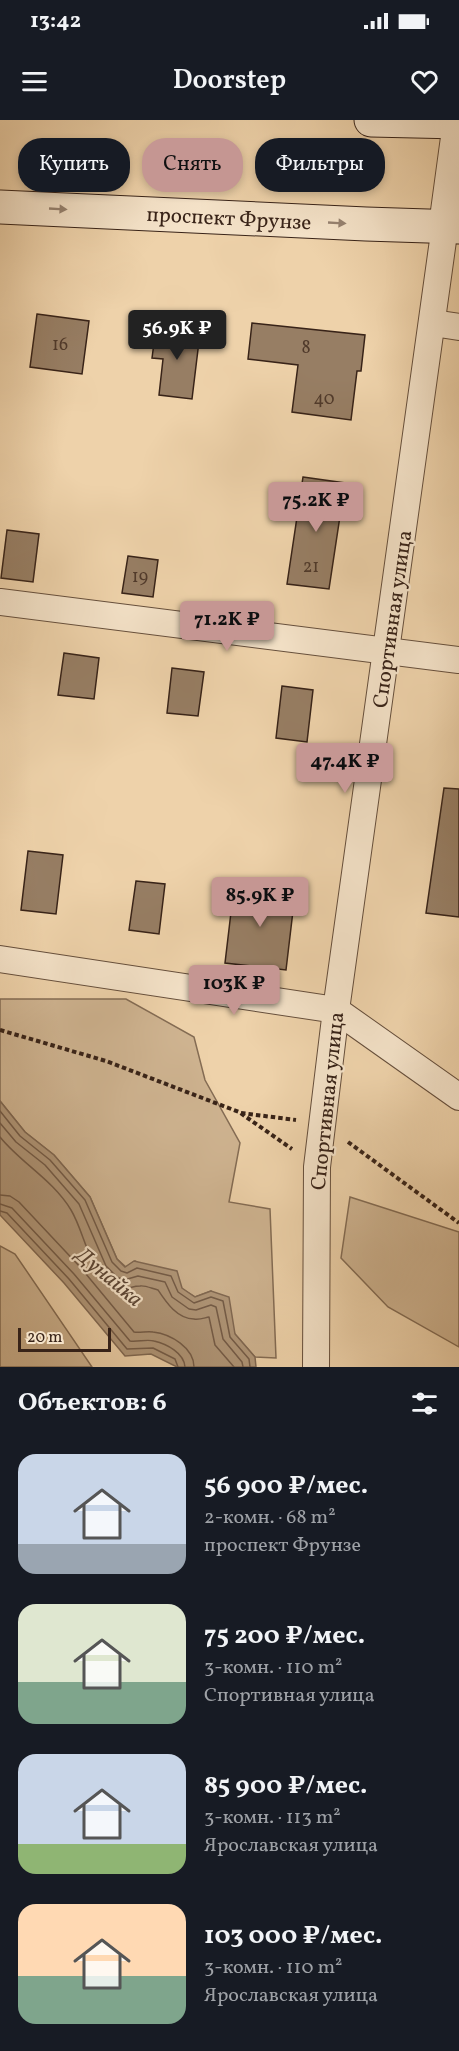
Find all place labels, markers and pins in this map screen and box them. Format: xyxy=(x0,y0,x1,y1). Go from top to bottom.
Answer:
pin: 56.9K ₽ xyxy=(122,310,232,361)
pin: 75.2K ₽ xyxy=(261,482,371,533)
pin: 71.2K ₽ xyxy=(172,601,282,652)
pin: 47.4K ₽ xyxy=(290,743,400,794)
pin: 85.9K ₽ xyxy=(205,877,315,928)
pin: 103K ₽ xyxy=(185,965,283,1016)

